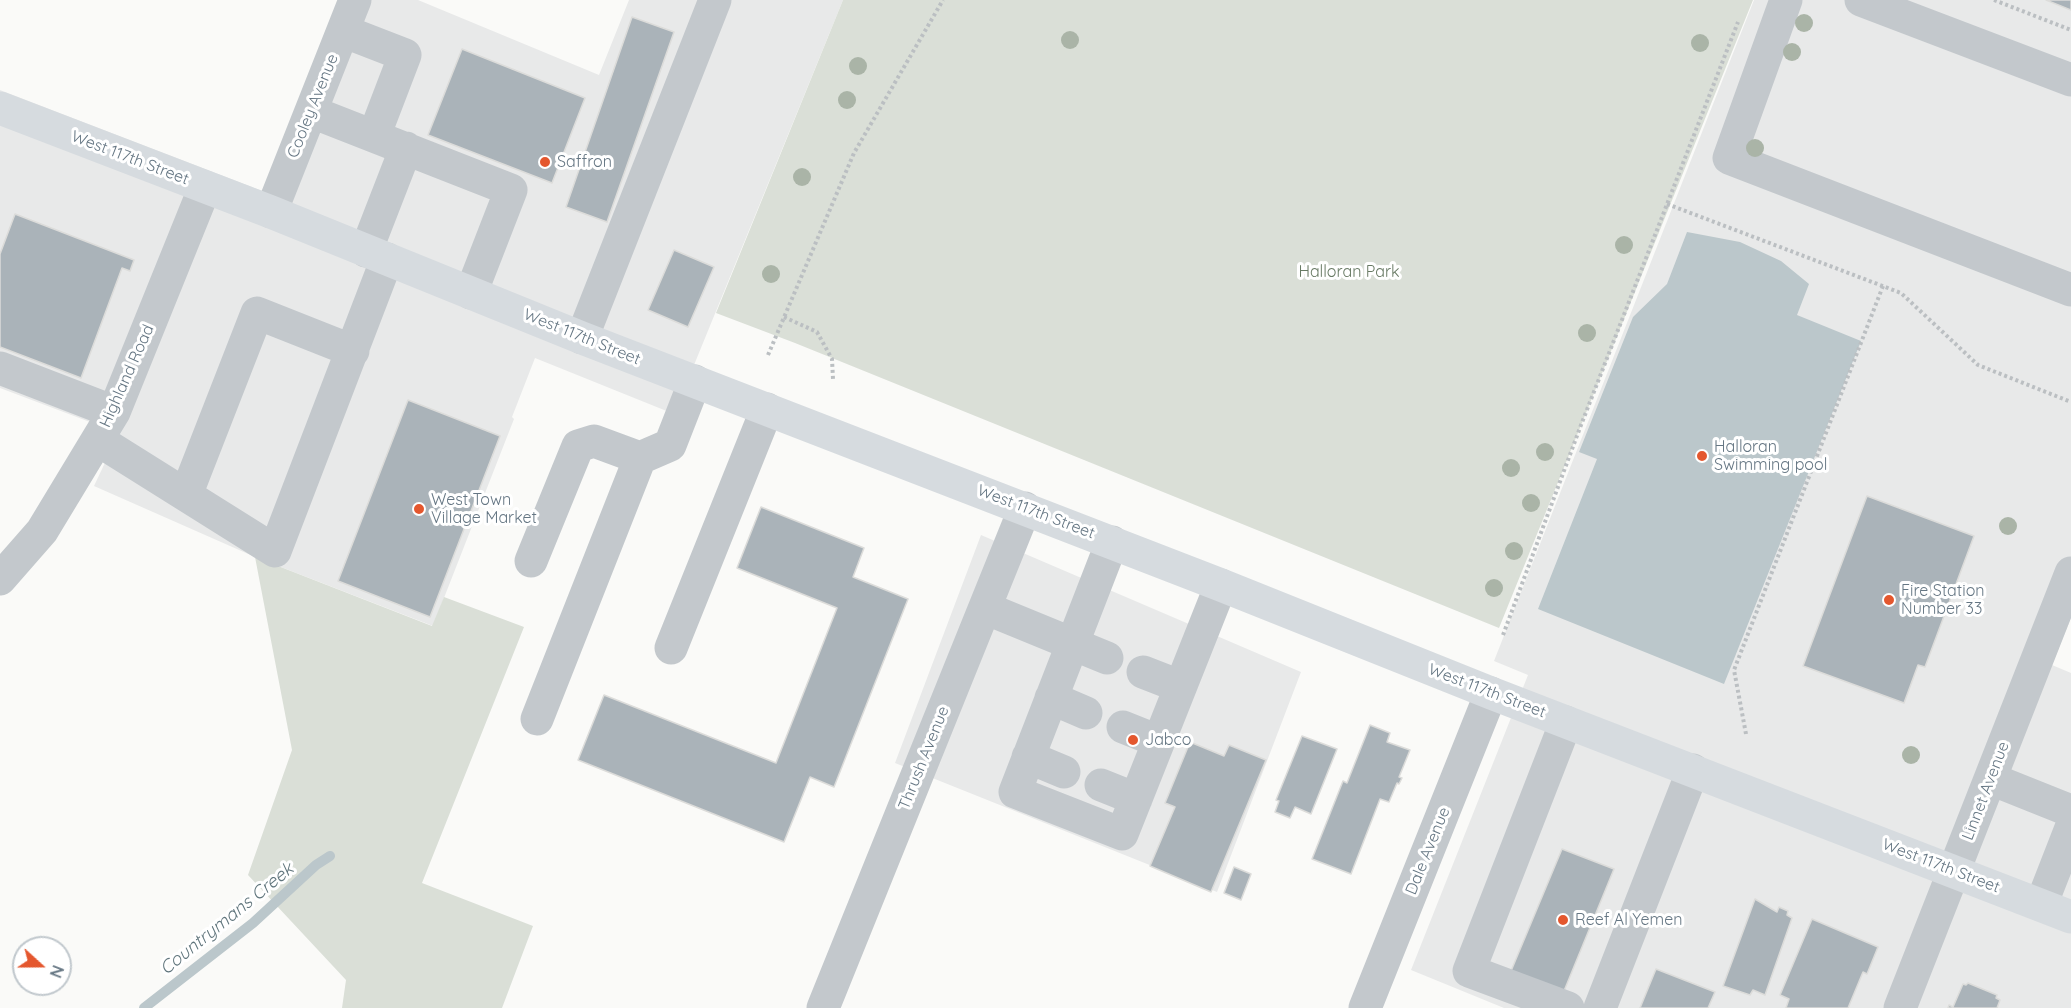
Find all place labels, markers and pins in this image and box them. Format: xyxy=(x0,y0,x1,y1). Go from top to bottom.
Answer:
place label: Saffron xyxy=(557,152,612,172)
marker: Saffron xyxy=(538,155,552,169)
place label: Halloran Swimming pool xyxy=(1714,437,1827,475)
marker: Halloran Swimming pool xyxy=(1695,449,1709,463)
place label: West Town Village Market xyxy=(431,490,537,528)
marker: West Town Village Market xyxy=(412,502,426,516)
place label: Fire Station Number 33 xyxy=(1901,581,1985,619)
marker: Fire Station Number 33 xyxy=(1882,593,1896,607)
place label: Jabco xyxy=(1145,730,1191,750)
marker: Jabco xyxy=(1126,733,1140,747)
place label: Reef Al Yemen xyxy=(1575,910,1682,930)
marker: Reef Al Yemen xyxy=(1556,913,1570,927)

